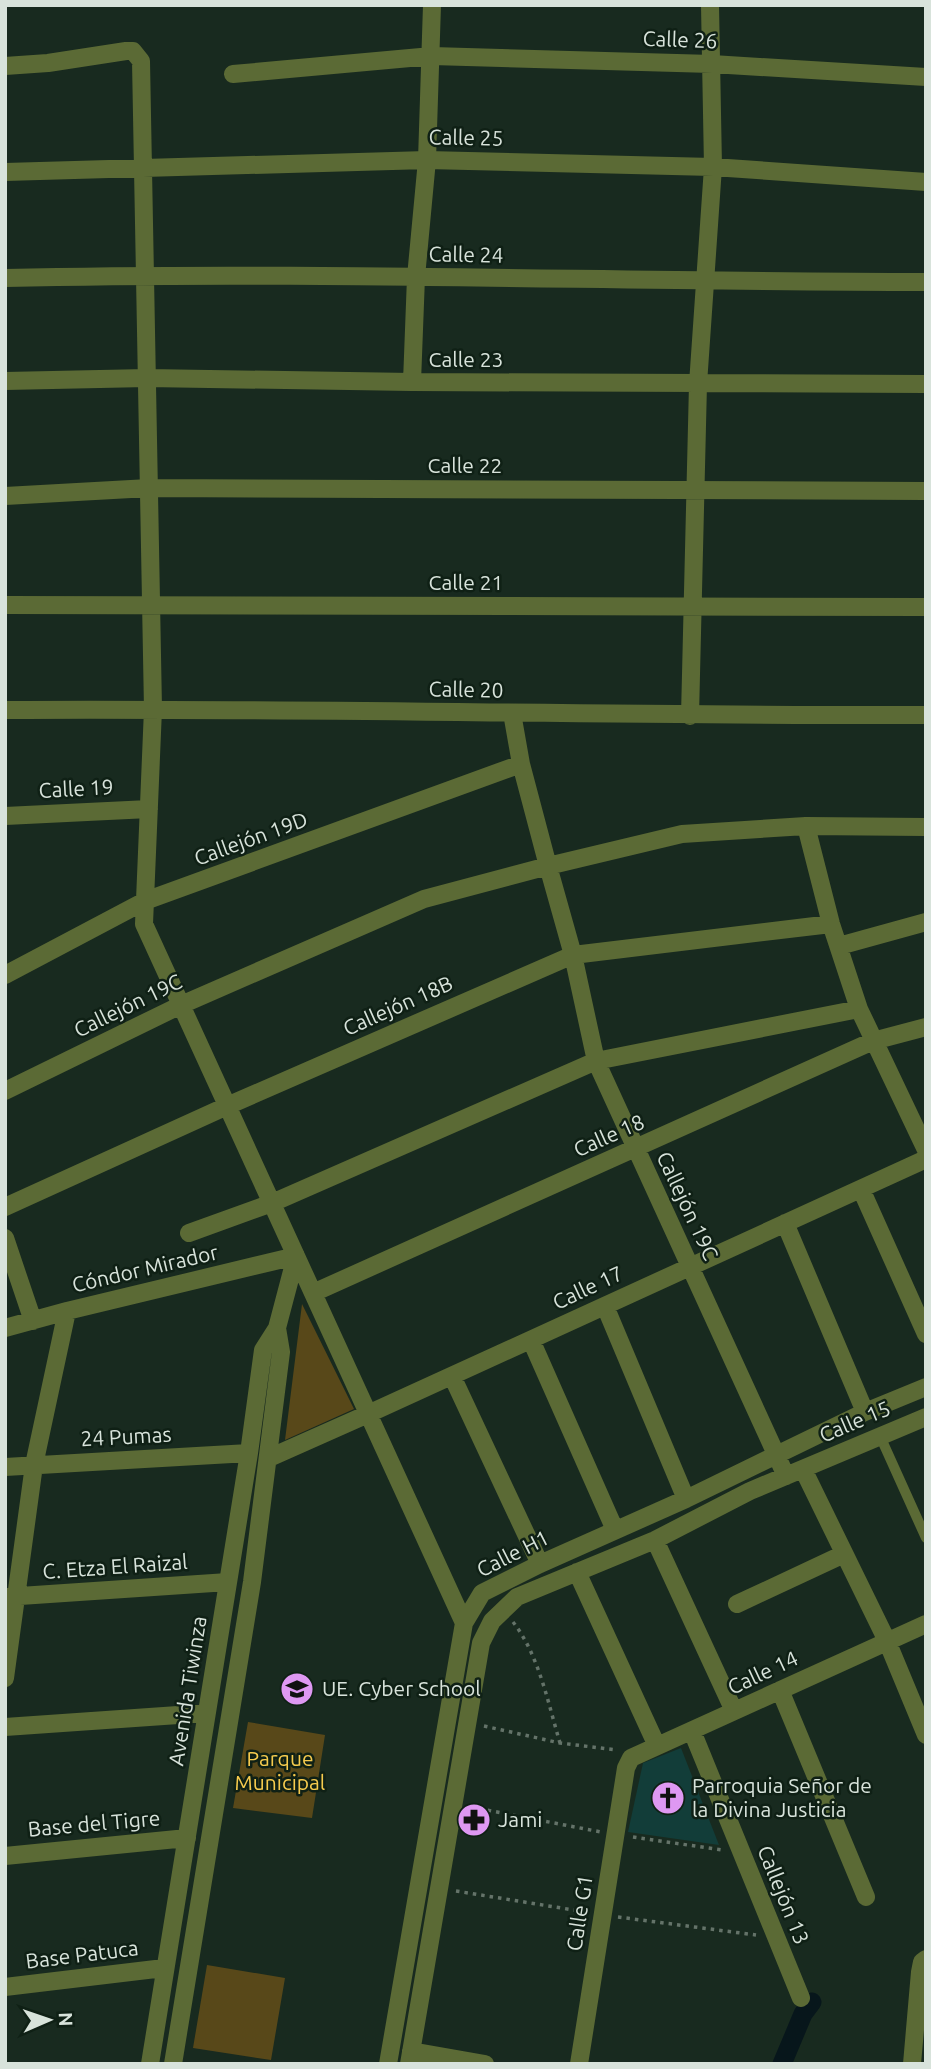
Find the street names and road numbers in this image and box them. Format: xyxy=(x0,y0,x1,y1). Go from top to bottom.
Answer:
street label: Calle 26 xyxy=(642,26,718,52)
street label: Calle 25 xyxy=(428,124,504,150)
street label: Calle 24 xyxy=(428,241,504,267)
street label: Calle 23 xyxy=(429,347,503,371)
street label: Calle 22 xyxy=(428,453,502,477)
street label: Calle 21 xyxy=(429,570,503,594)
street label: Calle 20 xyxy=(428,676,504,702)
street label: Calle 19 xyxy=(38,774,114,802)
street label: Callejón 19D xyxy=(191,806,311,870)
street label: Callejón 19C xyxy=(70,969,186,1042)
street label: Callejón 18B xyxy=(339,970,456,1040)
street label: Calle 18 xyxy=(570,1109,648,1161)
street label: Callejón 19C xyxy=(652,1147,724,1264)
street label: Cóndor Mirador xyxy=(69,1240,220,1296)
street label: Calle 17 xyxy=(549,1260,627,1314)
street label: Calle 15 xyxy=(816,1395,894,1447)
street label: 24 Pumas xyxy=(80,1422,172,1450)
street label: Calle H1 xyxy=(473,1525,553,1581)
street label: C. Etza El Raizal xyxy=(42,1549,188,1583)
street label: Avenida Tiwinza xyxy=(163,1614,211,1767)
street label: Calle 14 xyxy=(724,1645,802,1699)
street label: Base del Tigre xyxy=(27,1805,161,1841)
street label: Callejón 13 xyxy=(753,1842,815,1947)
street label: Calle G1 xyxy=(561,1873,597,1953)
street label: Base Patuca xyxy=(24,1935,140,1973)

